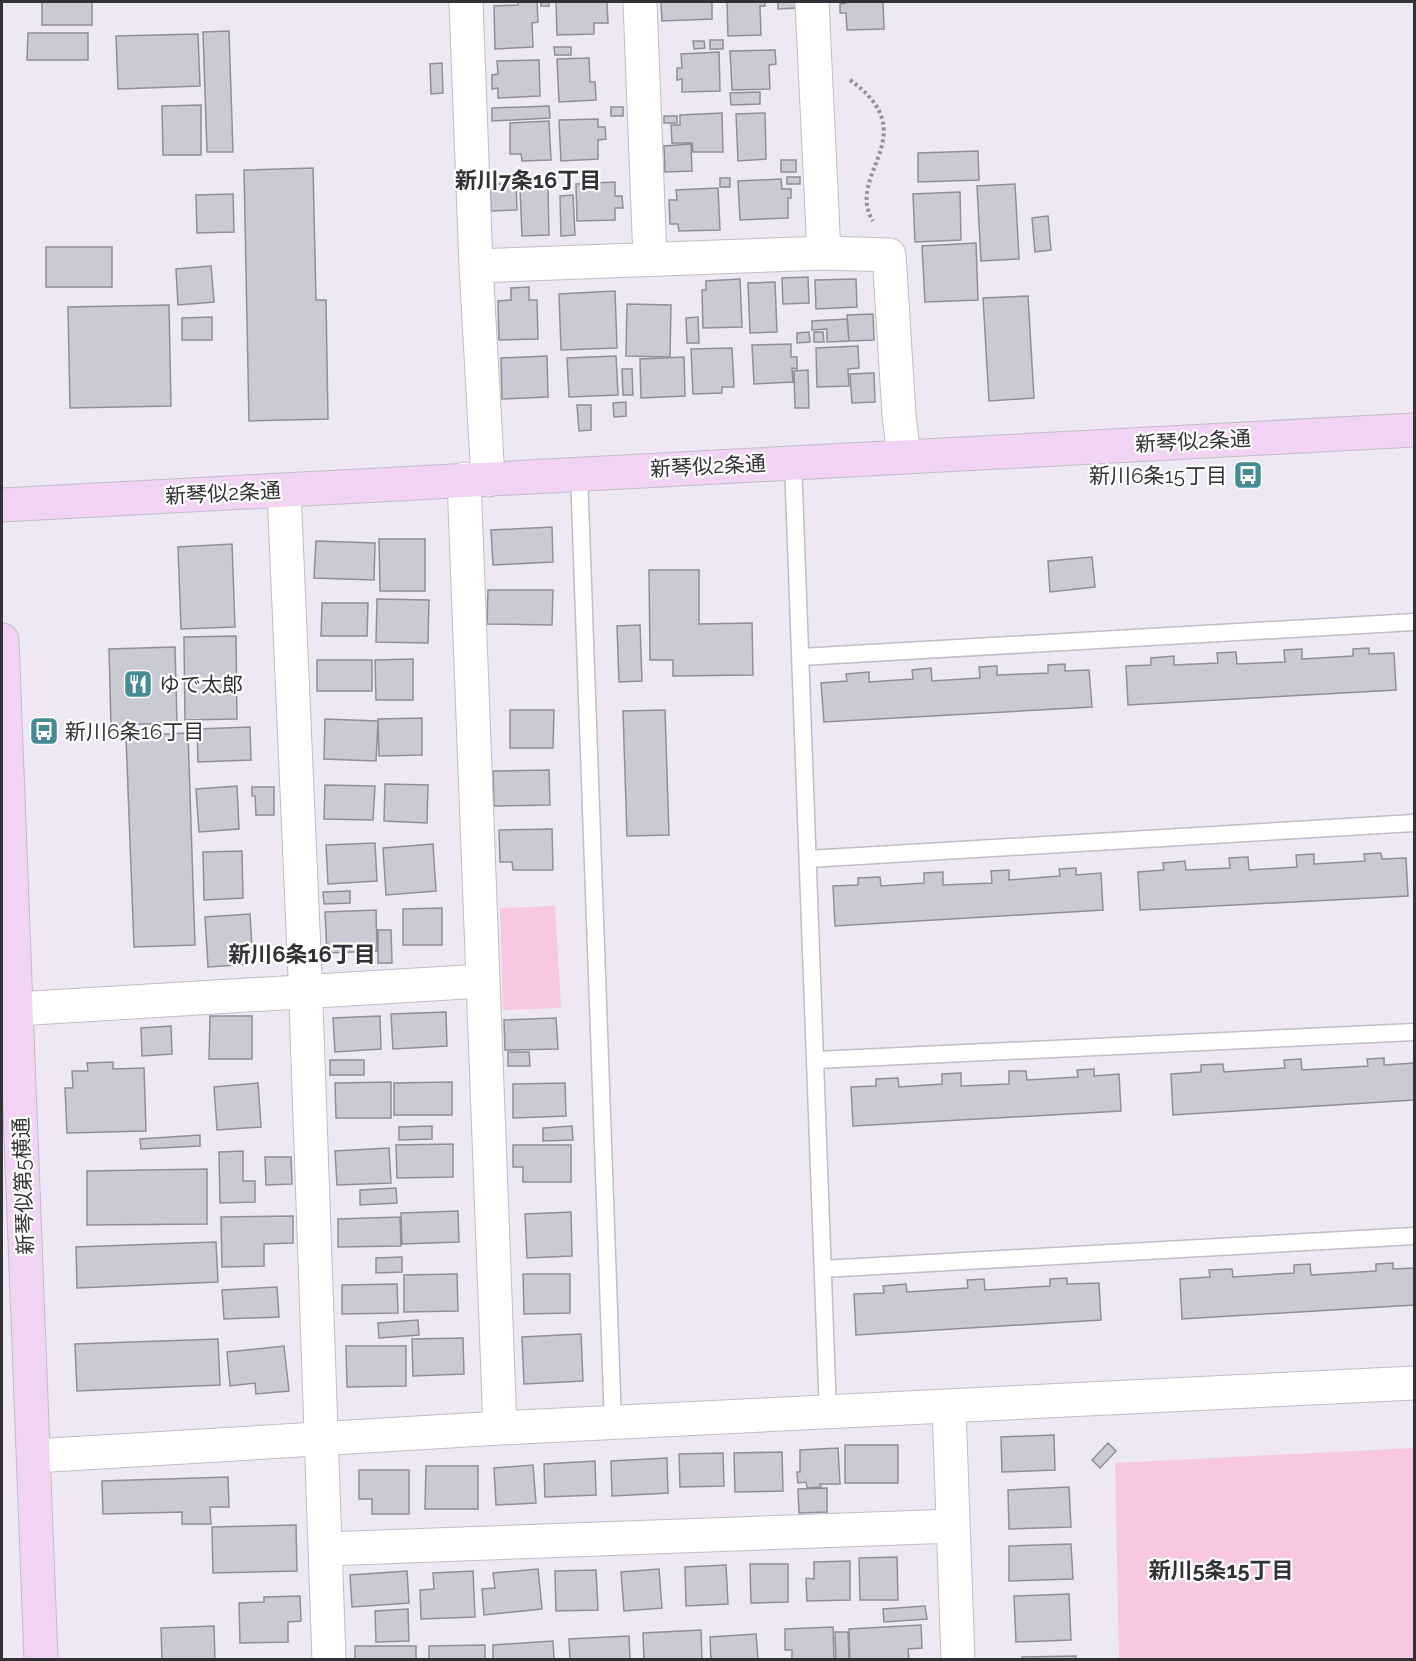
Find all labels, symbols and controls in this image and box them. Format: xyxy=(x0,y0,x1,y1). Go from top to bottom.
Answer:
district label: 新川7条16丁目 xyxy=(455,167,601,193)
street label: 新琴似2条通 xyxy=(1134,425,1252,457)
street label: 新琴似2条通 xyxy=(649,450,767,482)
bus stop icon: 新川6条15丁目 xyxy=(1232,459,1264,491)
place label: 新川6条15丁目 xyxy=(1089,463,1227,488)
street label: 新琴似2条通 xyxy=(164,477,282,509)
restaurant icon: ゆで太郎 xyxy=(122,668,154,700)
place label: ゆで太郎 xyxy=(159,672,243,697)
bus stop icon: 新川6条16丁目 xyxy=(28,715,60,747)
place label: 新川6条16丁目 xyxy=(65,719,204,744)
district label: 新川6条16丁目 xyxy=(228,941,376,967)
street label: 新琴似第5横通 xyxy=(8,1117,38,1255)
district label: 新川5条15丁目 xyxy=(1148,1557,1294,1583)

